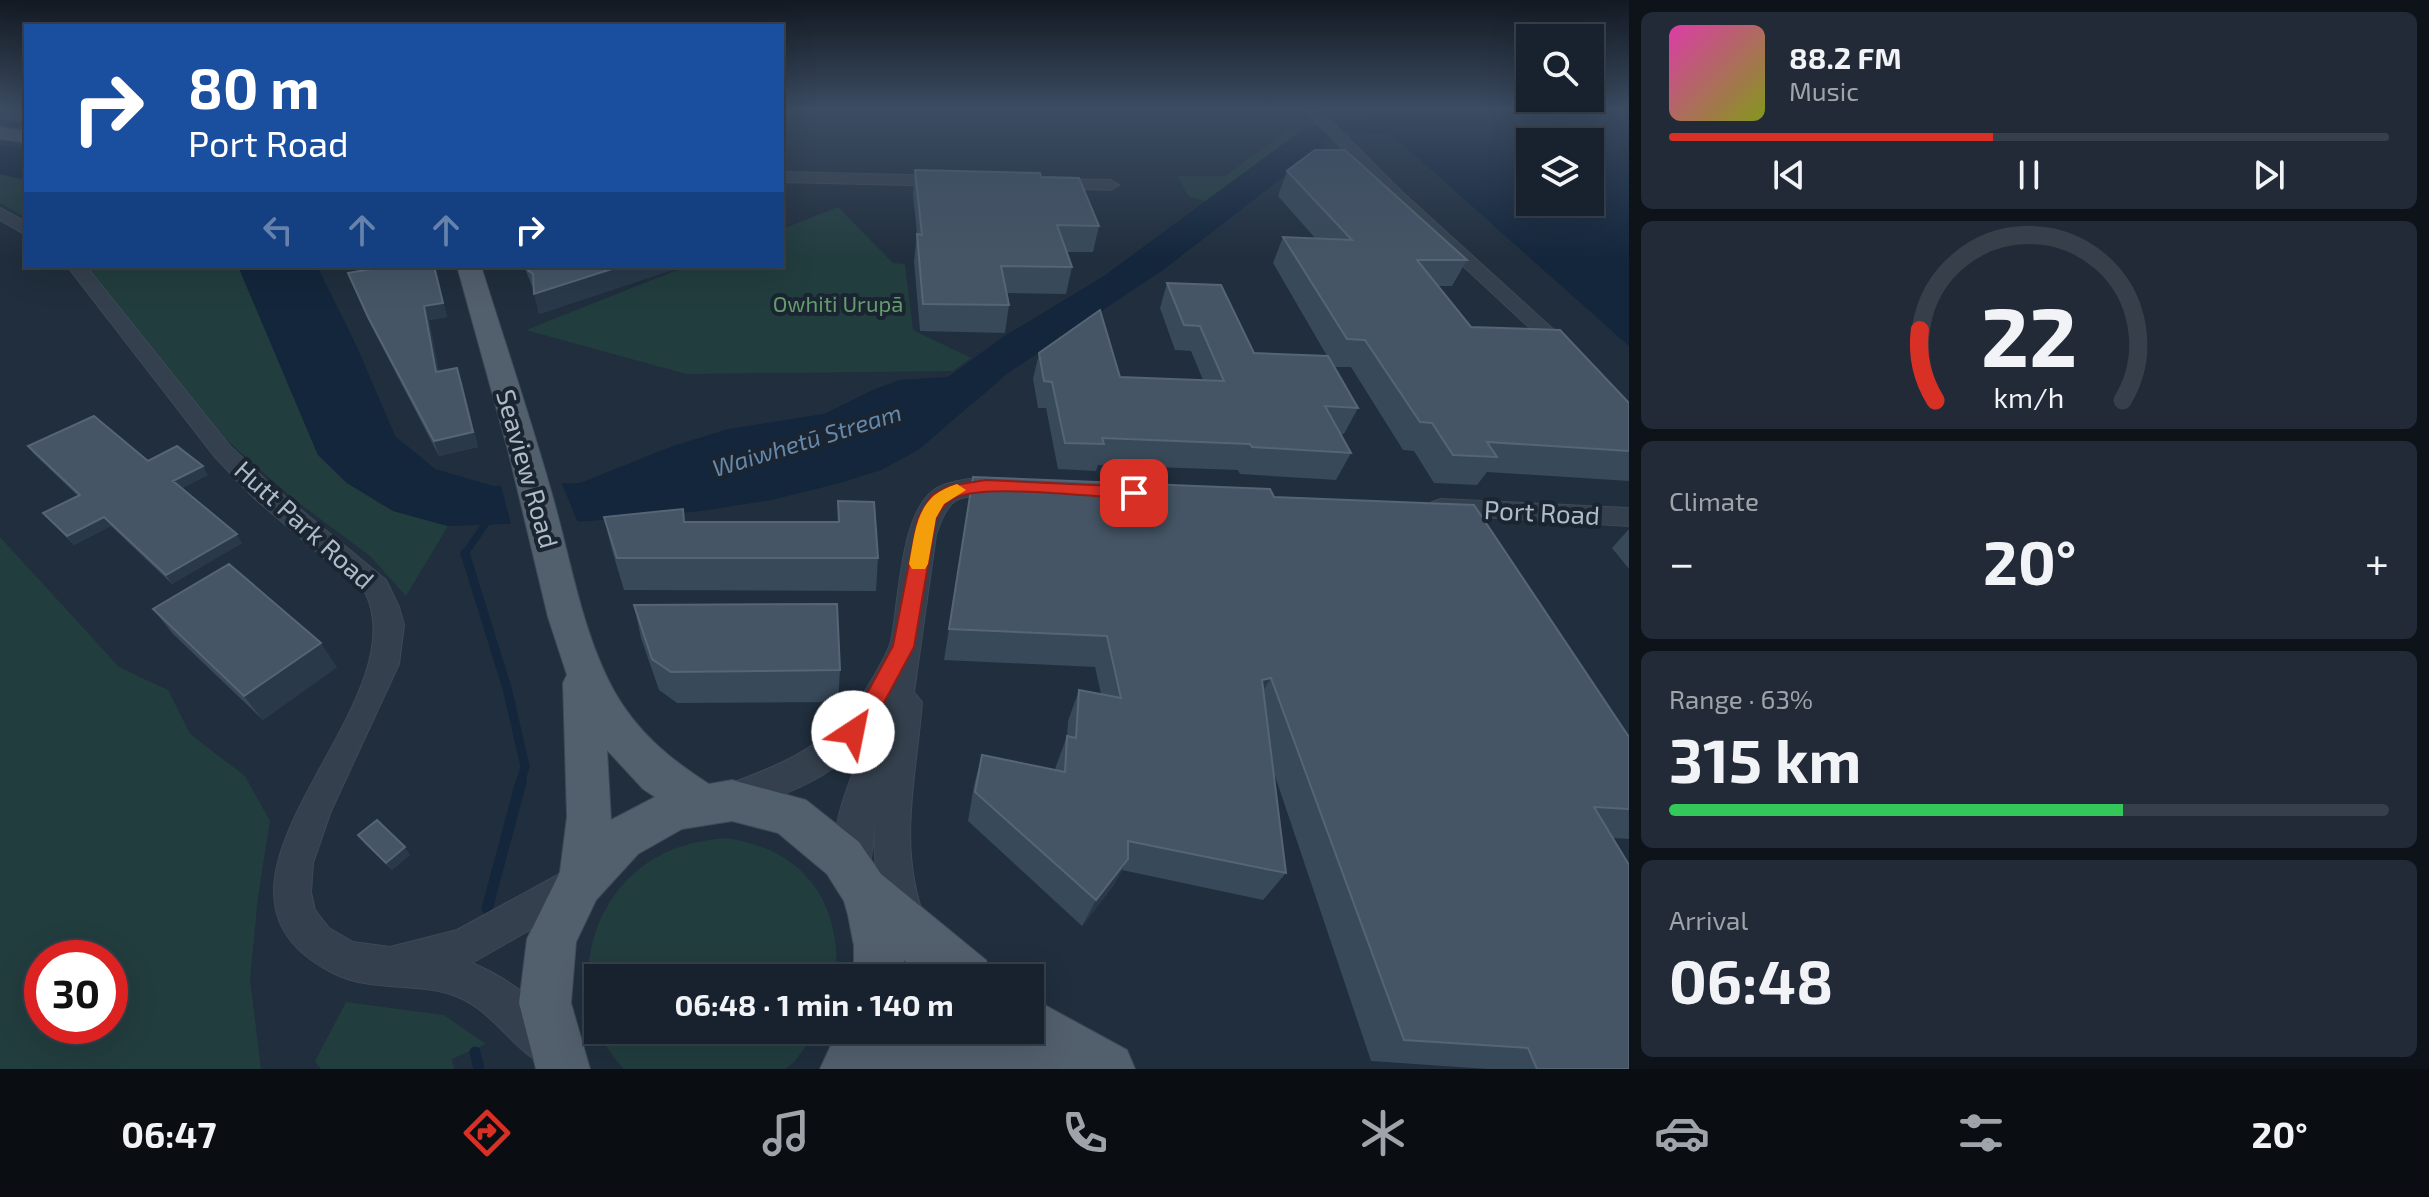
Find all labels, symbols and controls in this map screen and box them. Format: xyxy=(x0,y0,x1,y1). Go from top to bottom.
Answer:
map controls xyxy=(1516,24,1604,216)
button: search xyxy=(1516,24,1604,112)
text: 88.2 FM xyxy=(1789,39,1902,75)
text: 80 m xyxy=(188,53,320,120)
icon: right xyxy=(56,56,160,160)
text: Music xyxy=(1789,75,1859,106)
text: Port Road xyxy=(188,121,349,164)
button: layers xyxy=(1516,128,1604,216)
icon: previous xyxy=(1767,153,1811,197)
icon: pause xyxy=(2007,153,2051,197)
icon: next xyxy=(2247,153,2291,197)
icon: left xyxy=(256,208,300,252)
icon: ahead xyxy=(340,208,384,252)
icon: ahead xyxy=(424,208,468,252)
icon: right xyxy=(508,208,552,252)
text: 22 xyxy=(1981,284,2077,384)
park label: Owhiti Urupā xyxy=(773,290,903,316)
text: km/h xyxy=(1994,379,2064,414)
street label: Seaview Road xyxy=(491,386,566,551)
water label: Waiwhetū Stream xyxy=(708,397,905,482)
street label: Hutt Park Road xyxy=(229,453,381,594)
pin xyxy=(1100,459,1168,527)
icon: arrive xyxy=(1112,471,1156,515)
text: Climate xyxy=(1669,485,1759,516)
street label: Port Road xyxy=(1483,493,1601,530)
text: 20° xyxy=(1983,525,2076,597)
text: − xyxy=(1669,535,1695,588)
text: + xyxy=(2365,535,2389,588)
text: Range · 63% xyxy=(1669,683,1813,714)
position arrow xyxy=(811,690,895,774)
text: 315 km xyxy=(1669,723,1861,795)
text: Arrival xyxy=(1669,904,1748,935)
speed limit sign: 30 xyxy=(24,940,128,1044)
text: 06:48 xyxy=(1669,944,1833,1016)
text: 06:48 · 1 min · 140 m xyxy=(674,986,954,1022)
icon: directions xyxy=(459,1105,515,1161)
icon: music xyxy=(758,1105,814,1161)
icon: phone xyxy=(1057,1105,1113,1161)
icon: climate xyxy=(1355,1105,1411,1161)
icon: car xyxy=(1654,1105,1710,1161)
icon: filters xyxy=(1953,1105,2009,1161)
text: 06:47 xyxy=(121,1112,217,1155)
text: 20° xyxy=(2252,1112,2308,1155)

